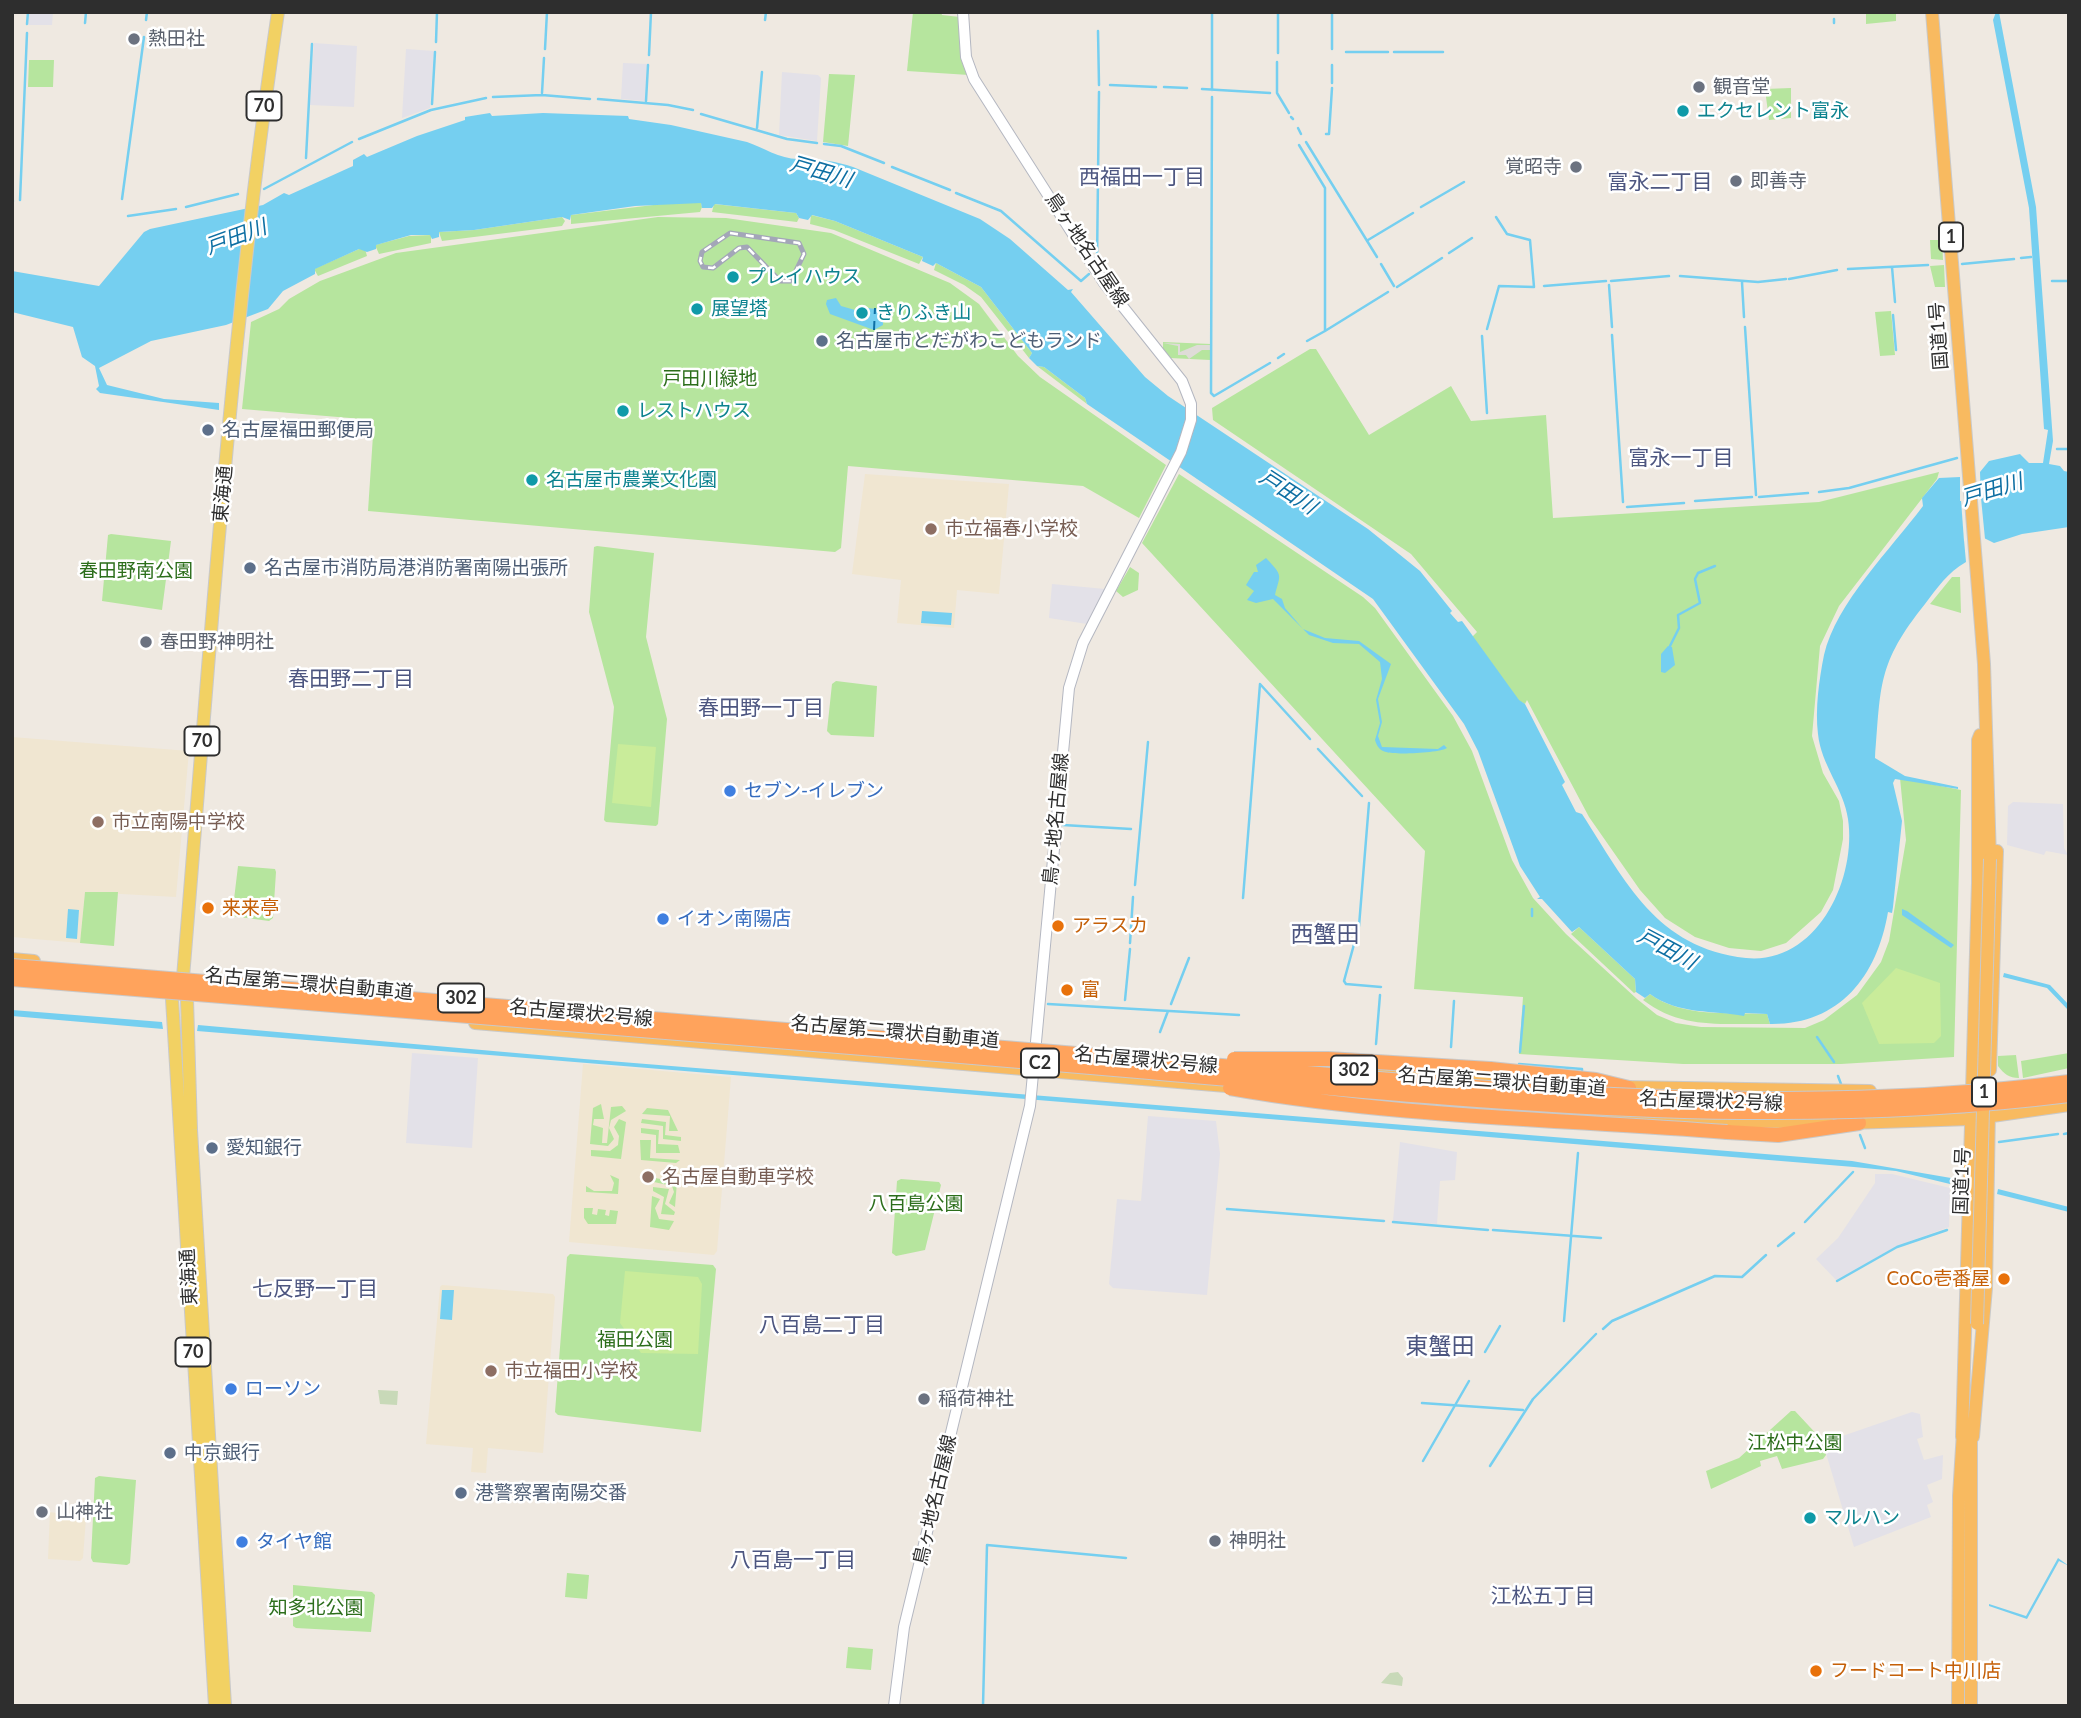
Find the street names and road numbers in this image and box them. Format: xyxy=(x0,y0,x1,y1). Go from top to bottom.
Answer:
road number: 70 xyxy=(246,92,282,120)
street label: 鳥ヶ地名古屋線 xyxy=(1040,188,1134,312)
road number: 1 xyxy=(1939,222,1963,251)
street label: 国道1号 xyxy=(1925,301,1953,371)
street label: 東海通 xyxy=(209,465,237,523)
road number: 70 xyxy=(184,726,220,756)
street label: 鳥ヶ地名古屋線 xyxy=(1039,752,1073,886)
street label: 名古屋第二環状自動車道 xyxy=(204,964,414,1004)
road number: 302 xyxy=(438,984,484,1013)
street label: 名古屋環状2号線 xyxy=(508,995,654,1031)
street label: 名古屋第二環状自動車道 xyxy=(790,1012,1000,1052)
street label: 名古屋環状2号線 xyxy=(1073,1042,1219,1078)
road number: C2 xyxy=(1021,1048,1059,1078)
road number: 302 xyxy=(1331,1056,1377,1084)
street label: 名古屋第二環状自動車道 xyxy=(1397,1063,1607,1101)
road number: 1 xyxy=(1972,1078,1996,1106)
street label: 名古屋環状2号線 xyxy=(1639,1087,1783,1115)
street label: 国道1号 xyxy=(1949,1147,1975,1215)
street label: 東海通 xyxy=(176,1248,202,1306)
road number: 70 xyxy=(176,1338,210,1366)
street label: 鳥ヶ地名古屋線 xyxy=(909,1433,961,1567)

